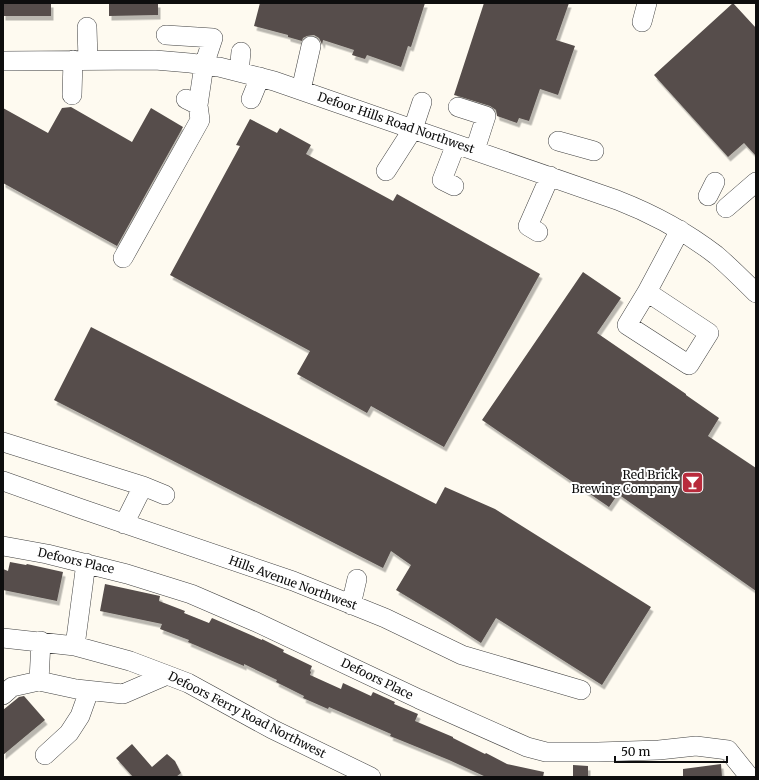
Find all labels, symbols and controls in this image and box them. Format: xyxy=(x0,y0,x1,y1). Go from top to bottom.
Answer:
street label: Defoor Hills Road Northwest xyxy=(316,89,477,157)
place label: Red Brick Brewing Company xyxy=(572,467,678,496)
bar icon: Red Brick Brewing Company xyxy=(680,469,706,495)
street label: Defoors Place xyxy=(36,544,116,577)
street label: Hills Avenue Northwest xyxy=(227,552,360,613)
street label: Defoors Place xyxy=(339,655,416,702)
street label: Defoors Ferry Road Northwest xyxy=(166,668,329,761)
scale bar xyxy=(615,738,727,764)
text: 50 m xyxy=(621,744,650,759)

